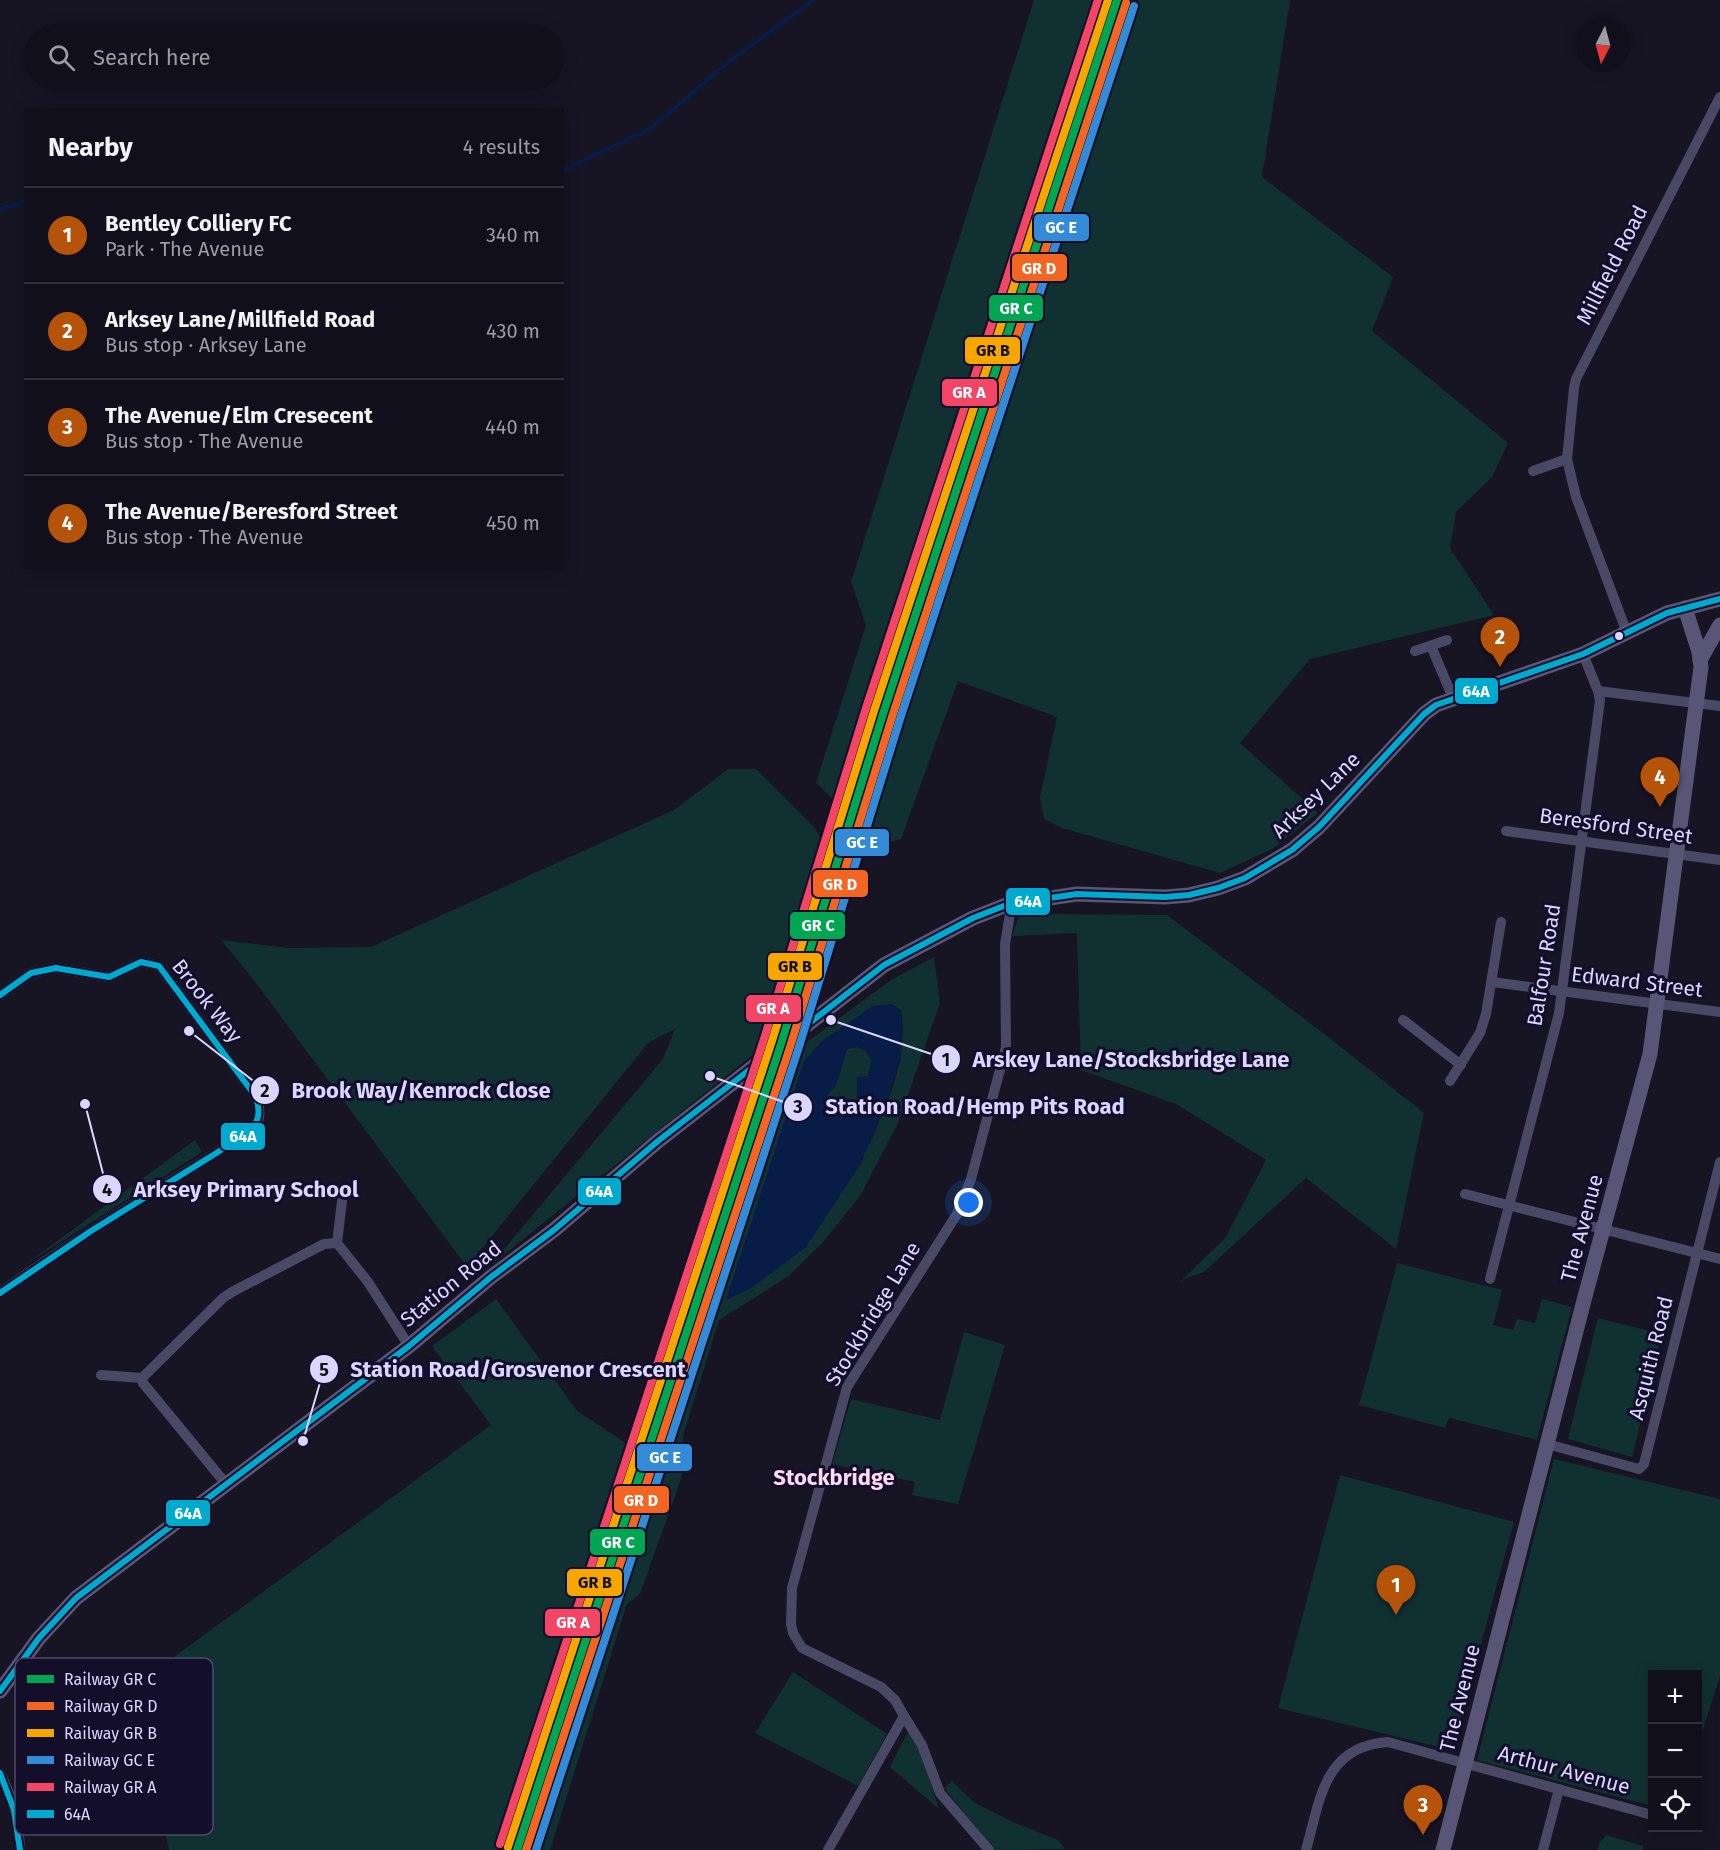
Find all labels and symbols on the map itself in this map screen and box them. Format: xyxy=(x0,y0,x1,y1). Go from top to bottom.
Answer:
north arrow xyxy=(1576,18,1630,72)
street label: Millfield Road xyxy=(1571,201,1653,329)
line badge: GC E xyxy=(1033,213,1090,242)
text: GC E xyxy=(1045,218,1077,237)
line badge: GR D xyxy=(1011,253,1068,282)
text: GR D xyxy=(1022,259,1056,278)
line badge: GR C xyxy=(988,294,1044,322)
text: GR C xyxy=(999,299,1033,318)
line badge: GR B xyxy=(964,336,1021,365)
text: GR B xyxy=(976,341,1010,360)
line badge: GR A xyxy=(941,378,998,407)
text: GR A xyxy=(952,383,986,402)
pin: 2 xyxy=(1480,618,1520,667)
unlabelled marker xyxy=(1613,630,1625,642)
line badge: 64A xyxy=(1454,677,1499,705)
text: 64A xyxy=(1462,682,1490,701)
street label: Arksey Lane xyxy=(1266,746,1366,844)
pin: 4 xyxy=(1640,758,1680,807)
street label: Beresford Street xyxy=(1538,802,1695,850)
line badge: GC E xyxy=(834,828,890,857)
text: GC E xyxy=(846,833,878,852)
line badge: GR D xyxy=(812,869,869,898)
text: GR D xyxy=(823,875,857,894)
line badge: 64A xyxy=(1005,887,1051,916)
text: 64A xyxy=(1014,892,1042,911)
street label: Balfour Road xyxy=(1521,902,1567,1028)
line badge: GR C xyxy=(789,911,846,940)
text: GR C xyxy=(801,916,835,935)
line badge: GR B xyxy=(767,952,823,981)
street label: Brook Way xyxy=(166,954,248,1049)
text: GR B xyxy=(778,957,812,976)
street label: Edward Street xyxy=(1570,961,1705,1003)
line badge: GR A xyxy=(745,994,802,1023)
text: GR A xyxy=(756,999,790,1018)
callout: Arskey Lane/Stocksbridge Lane xyxy=(931,1039,1302,1079)
text: Arskey Lane/Stocksbridge Lane xyxy=(971,1046,1290,1073)
text: 1 xyxy=(942,1049,950,1071)
callout: Brook Way/Kenrock Close xyxy=(250,1070,563,1110)
text: Brook Way/Kenrock Close xyxy=(291,1077,551,1104)
text: 2 xyxy=(260,1080,270,1102)
callout: Station Road/Hemp Pits Road xyxy=(783,1087,1137,1127)
text: Station Road/Hemp Pits Road xyxy=(825,1093,1125,1120)
text: 3 xyxy=(792,1096,803,1118)
line badge: 64A xyxy=(220,1122,266,1151)
text: 64A xyxy=(229,1127,257,1146)
callout: Arksey Primary School xyxy=(92,1169,371,1209)
street label: The Avenue xyxy=(1555,1172,1609,1284)
text: Arksey Primary School xyxy=(133,1176,359,1203)
line badge: 64A xyxy=(577,1177,622,1206)
text: 4 xyxy=(102,1179,112,1201)
text: 64A xyxy=(585,1182,613,1201)
your location xyxy=(954,1188,983,1217)
street label: Station Road xyxy=(395,1235,507,1333)
street label: Stockbridge Lane xyxy=(820,1237,926,1391)
street label: Asquith Road xyxy=(1623,1294,1679,1422)
callout: Station Road/Grosvenor Crescent xyxy=(309,1349,698,1389)
text: Station Road/Grosvenor Crescent xyxy=(350,1356,686,1383)
text: 5 xyxy=(319,1359,329,1381)
line badge: GC E xyxy=(636,1443,693,1472)
text: GC E xyxy=(649,1448,681,1467)
district label: Stockbridge xyxy=(773,1464,895,1491)
line badge: GR D xyxy=(613,1485,670,1514)
text: GR D xyxy=(624,1491,658,1510)
line badge: 64A xyxy=(165,1499,211,1527)
text: 64A xyxy=(174,1504,202,1523)
line badge: GR C xyxy=(589,1528,646,1556)
text: GR C xyxy=(601,1533,635,1552)
pin: 1 xyxy=(1376,1566,1416,1615)
line badge: GR B xyxy=(566,1568,623,1597)
text: GR B xyxy=(578,1573,612,1592)
line badge: GR A xyxy=(544,1608,601,1637)
text: GR A xyxy=(556,1613,590,1632)
street label: The Avenue xyxy=(1434,1642,1486,1754)
legend xyxy=(15,1658,213,1835)
text: Railway GR C xyxy=(64,1670,156,1689)
text: Railway GR D xyxy=(64,1697,158,1716)
text: Railway GR B xyxy=(64,1724,157,1743)
street label: Arthur Avenue xyxy=(1495,1740,1633,1800)
text: Railway GC E xyxy=(64,1751,155,1770)
text: Railway GR A xyxy=(64,1778,157,1797)
pin: 3 xyxy=(1404,1786,1442,1835)
text: 64A xyxy=(64,1805,91,1824)

